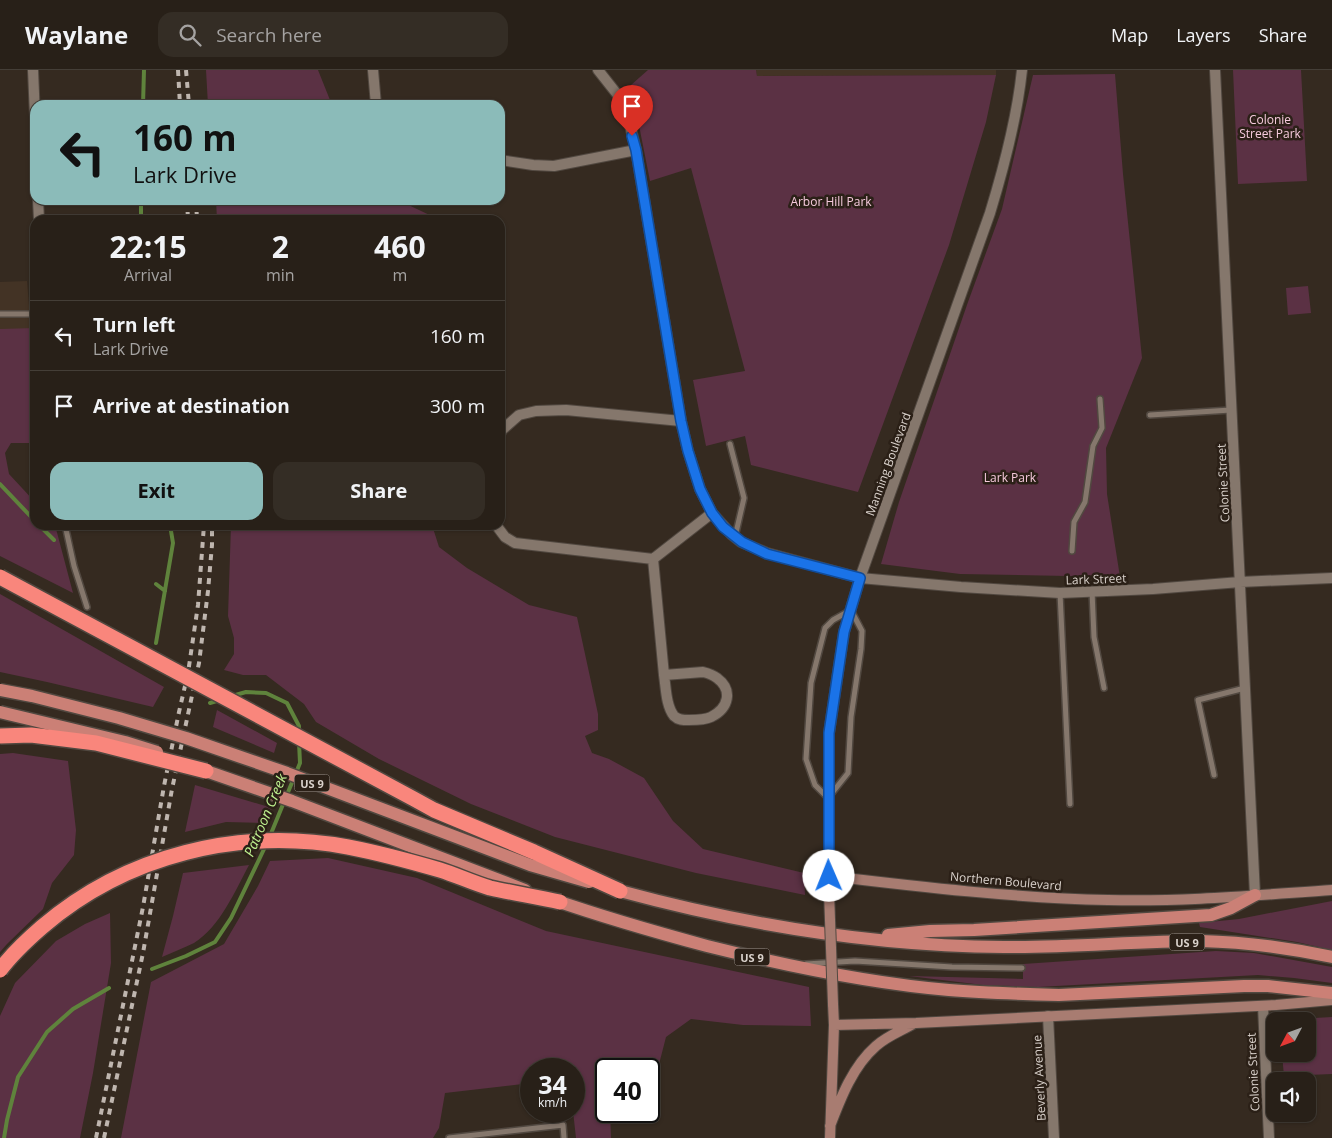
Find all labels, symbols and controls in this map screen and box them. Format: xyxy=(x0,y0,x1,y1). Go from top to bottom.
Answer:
search box xyxy=(158,12,508,57)
text: Waylane xyxy=(25,18,128,51)
icon: search xyxy=(176,21,204,49)
text: Search here xyxy=(216,22,322,48)
text: Map xyxy=(1111,23,1148,47)
text: Layers xyxy=(1176,23,1231,47)
text: Share xyxy=(1259,23,1307,47)
pin xyxy=(611,85,653,136)
icon: arrive xyxy=(618,92,646,120)
park label: Colonie Street Park xyxy=(1239,111,1302,142)
text: 160 m xyxy=(133,114,237,161)
icon: left xyxy=(50,120,115,185)
text: Lark Drive xyxy=(133,159,237,189)
park label: Arbor Hill Park xyxy=(790,193,872,210)
text: 22:15 xyxy=(109,226,187,267)
text: 2 xyxy=(272,226,289,267)
text: 460 xyxy=(374,226,426,267)
text: Arrival xyxy=(124,264,172,286)
text: min xyxy=(266,264,295,286)
text: m xyxy=(392,264,407,286)
text: Turn left xyxy=(93,312,175,338)
icon: left xyxy=(50,322,78,350)
text: 160 m xyxy=(430,323,485,349)
text: Lark Drive xyxy=(93,338,169,360)
icon: arrive xyxy=(50,392,78,420)
text: Arrive at destination xyxy=(93,393,290,419)
text: 300 m xyxy=(430,393,485,419)
street label: Manning Boulevard xyxy=(861,410,915,518)
street label: Colonie Street xyxy=(1212,443,1234,523)
button: Exit xyxy=(50,462,263,520)
button: Share xyxy=(273,462,485,520)
park label: Lark Park xyxy=(984,469,1037,486)
street label: Lark Street xyxy=(1065,569,1127,589)
water label: Patroon Creek xyxy=(239,770,291,859)
road number: US 9 xyxy=(294,774,330,791)
position arrow xyxy=(802,849,854,901)
street label: Northern Boulevard xyxy=(950,868,1062,894)
road number: US 9 xyxy=(1170,934,1204,950)
road number: US 9 xyxy=(734,949,770,966)
north arrow xyxy=(1266,1012,1316,1062)
map controls xyxy=(1266,1012,1316,1122)
street label: Colonie Street xyxy=(1242,1032,1264,1112)
street label: Beverly Avenue xyxy=(1028,1034,1050,1121)
speed limit sign: 40 xyxy=(595,1058,660,1123)
text: 34 xyxy=(538,1067,567,1101)
button: sound xyxy=(1266,1072,1316,1122)
text: km/h xyxy=(538,1094,567,1111)

